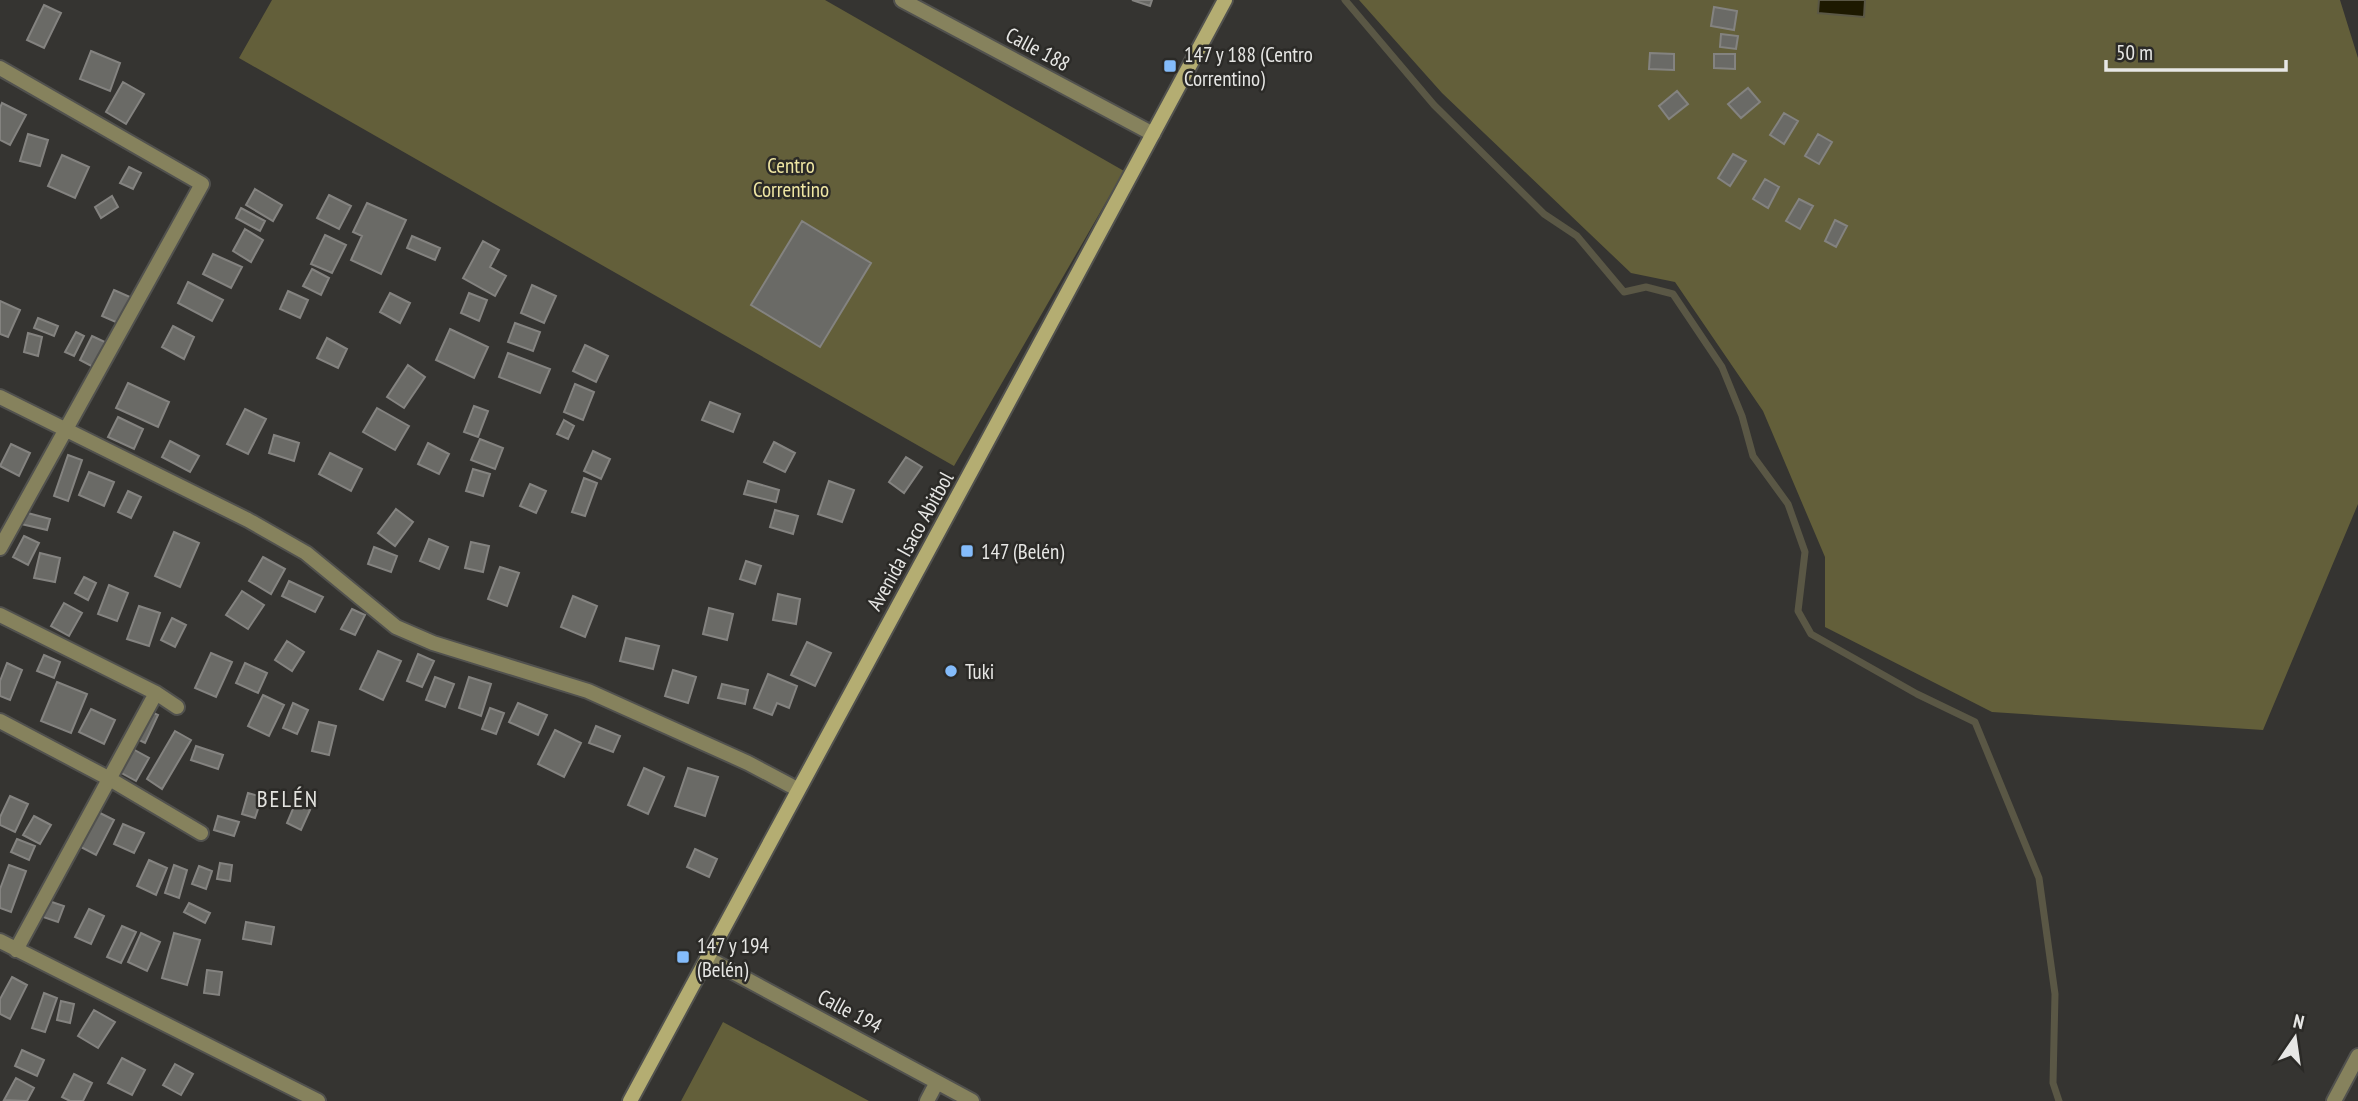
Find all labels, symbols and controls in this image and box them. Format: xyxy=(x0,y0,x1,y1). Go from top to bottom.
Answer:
street label: Calle 188 xyxy=(1001,21,1075,77)
scale bar xyxy=(2106,28,2286,72)
text: 50 m xyxy=(2116,39,2153,66)
place label: 147 y 188 (Centro Correntino) xyxy=(1184,41,1313,92)
marker: 147 y 188 (Centro Correntino) xyxy=(1162,58,1178,74)
park label: Centro Correntino xyxy=(753,152,829,203)
street label: Avenida Isaco Abitbol xyxy=(861,467,959,615)
place label: 147 (Belén) xyxy=(981,538,1064,565)
marker: 147 (Belén) xyxy=(959,543,975,559)
place label: Tuki xyxy=(965,658,994,685)
marker: Tuki xyxy=(943,663,959,679)
district label: BELÉN xyxy=(257,784,319,813)
place label: 147 y 194 (Belén) xyxy=(697,932,769,983)
marker: 147 y 194 (Belén) xyxy=(675,949,691,965)
street label: Calle 194 xyxy=(813,983,887,1039)
north arrow xyxy=(2260,1003,2330,1073)
text: N xyxy=(2291,1009,2307,1034)

